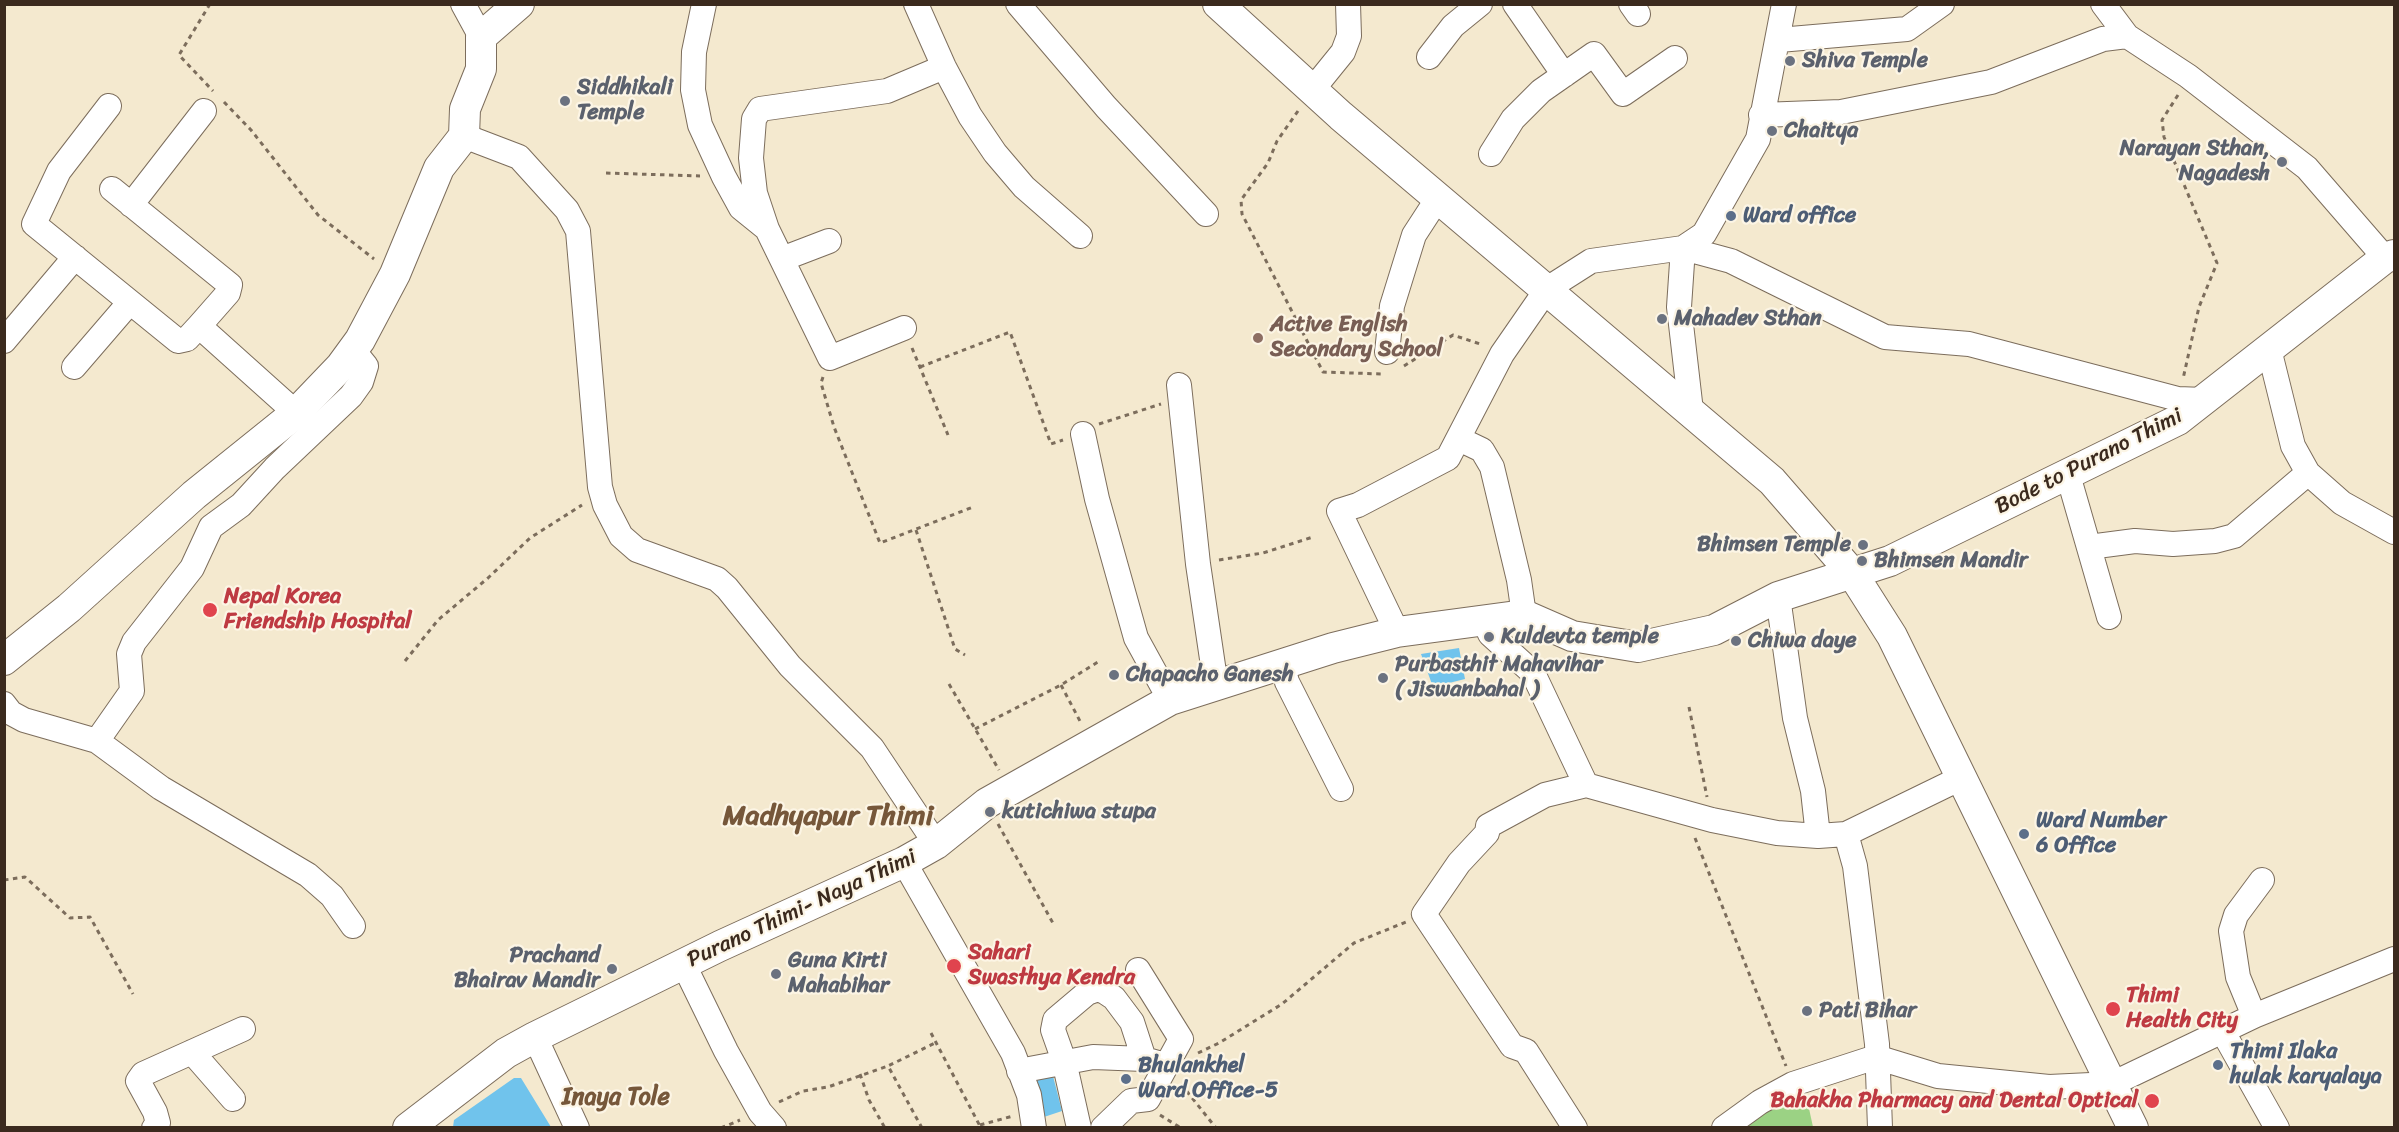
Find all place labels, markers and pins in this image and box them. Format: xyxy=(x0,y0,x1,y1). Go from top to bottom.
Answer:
place label: Shiva Temple xyxy=(1802,48,1928,74)
marker: Shiva Temple xyxy=(1783,54,1797,68)
place label: Siddhikali Temple xyxy=(577,75,673,126)
marker: Siddhikali Temple xyxy=(558,94,572,108)
place label: Chaitya xyxy=(1784,118,1858,144)
marker: Chaitya xyxy=(1765,124,1779,138)
place label: Narayan Sthan, Nagadesh xyxy=(2120,136,2270,188)
marker: Narayan Sthan, Nagadesh xyxy=(2275,155,2289,169)
place label: Ward office xyxy=(1743,203,1856,229)
marker: Ward office xyxy=(1724,209,1738,223)
place label: Mahadev Sthan xyxy=(1674,306,1822,332)
place label: Active English Secondary School xyxy=(1270,312,1443,364)
marker: Mahadev Sthan xyxy=(1655,312,1669,326)
marker: Active English Secondary School xyxy=(1251,331,1265,345)
place label: Bhimsen Temple xyxy=(1697,532,1851,558)
marker: Bhimsen Temple xyxy=(1856,538,1870,552)
place label: Bhimsen Mandir xyxy=(1874,548,2028,574)
marker: Bhimsen Mandir xyxy=(1855,554,1869,568)
place label: Nepal Korea Friendship Hospital xyxy=(224,584,412,636)
marker: Nepal Korea Friendship Hospital xyxy=(201,601,219,619)
place label: Kuldevta temple xyxy=(1501,624,1659,650)
place label: Chiwa daye xyxy=(1748,628,1857,654)
marker: Kuldevta temple xyxy=(1482,630,1496,644)
marker: Chiwa daye xyxy=(1729,634,1743,648)
place label: Purbasthit Mahavihar ( Jiswanbahal ) xyxy=(1395,652,1602,704)
place label: Chapacho Ganesh xyxy=(1126,662,1294,688)
marker: Chapacho Ganesh xyxy=(1107,668,1121,682)
marker: Purbasthit Mahavihar ( Jiswanbahal ) xyxy=(1376,671,1390,685)
place label: kutichiwa stupa xyxy=(1002,799,1156,825)
marker: kutichiwa stupa xyxy=(983,805,997,819)
place label: Ward Number 6 Office xyxy=(2036,808,2166,860)
marker: Ward Number 6 Office xyxy=(2017,827,2031,841)
place label: Sahari Swasthya Kendra xyxy=(968,940,1135,992)
place label: Prachand Bhairav Mandir xyxy=(454,943,600,994)
place label: Guna Kirti Mahabihar xyxy=(788,948,889,999)
marker: Sahari Swasthya Kendra xyxy=(945,957,963,975)
marker: Prachand Bhairav Mandir xyxy=(605,962,619,976)
marker: Guna Kirti Mahabihar xyxy=(769,967,783,981)
place label: Thimi Health City xyxy=(2126,983,2238,1034)
place label: Pati Bihar xyxy=(1819,998,1916,1024)
marker: Thimi Health City xyxy=(2104,1000,2122,1018)
marker: Pati Bihar xyxy=(1800,1004,1814,1018)
place label: Thimi Ilaka hulak karyalaya xyxy=(2230,1039,2382,1090)
place label: Bhulankhel Ward Office-5 xyxy=(1138,1053,1278,1104)
marker: Thimi Ilaka hulak karyalaya xyxy=(2211,1058,2225,1072)
marker: Bhulankhel Ward Office-5 xyxy=(1119,1072,1133,1086)
place label: Bahakha Pharmacy and Dental Optical xyxy=(1770,1088,2138,1114)
marker: Bahakha Pharmacy and Dental Optical xyxy=(2143,1092,2161,1110)

